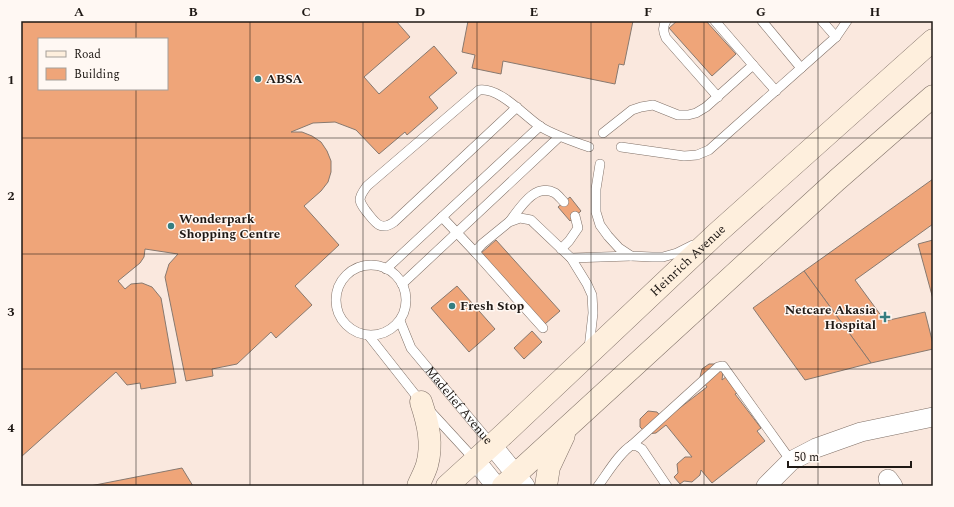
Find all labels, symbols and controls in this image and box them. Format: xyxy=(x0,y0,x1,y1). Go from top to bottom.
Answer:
text: A xyxy=(74,2,84,22)
text: B xyxy=(188,2,198,22)
text: C xyxy=(301,2,311,22)
text: D xyxy=(415,2,425,22)
text: E xyxy=(530,2,539,22)
text: F xyxy=(644,2,652,22)
text: G xyxy=(756,2,766,22)
text: H xyxy=(870,2,881,22)
legend xyxy=(38,38,168,90)
text: Road xyxy=(74,45,101,64)
text: Building xyxy=(74,65,120,84)
place label: ABSA xyxy=(266,69,303,89)
text: 1 xyxy=(7,70,15,90)
marker: ABSA xyxy=(253,74,263,84)
text: 2 xyxy=(7,186,15,206)
place label: Wonderpark Shopping Centre xyxy=(179,209,280,244)
street label: Heinrich Avenue xyxy=(646,220,730,301)
marker: Wonderpark Shopping Centre xyxy=(166,221,176,231)
place label: Fresh Stop xyxy=(460,296,525,316)
place label: Netcare Akasia Hospital xyxy=(785,300,876,335)
marker: Fresh Stop xyxy=(447,301,457,311)
text: 3 xyxy=(7,302,15,322)
marker: Netcare Akasia Hospital xyxy=(879,311,891,323)
street label: Madelief Avenue xyxy=(420,362,498,449)
text: 4 xyxy=(7,418,15,438)
scale bar xyxy=(788,443,911,469)
text: 50 m xyxy=(794,448,819,467)

